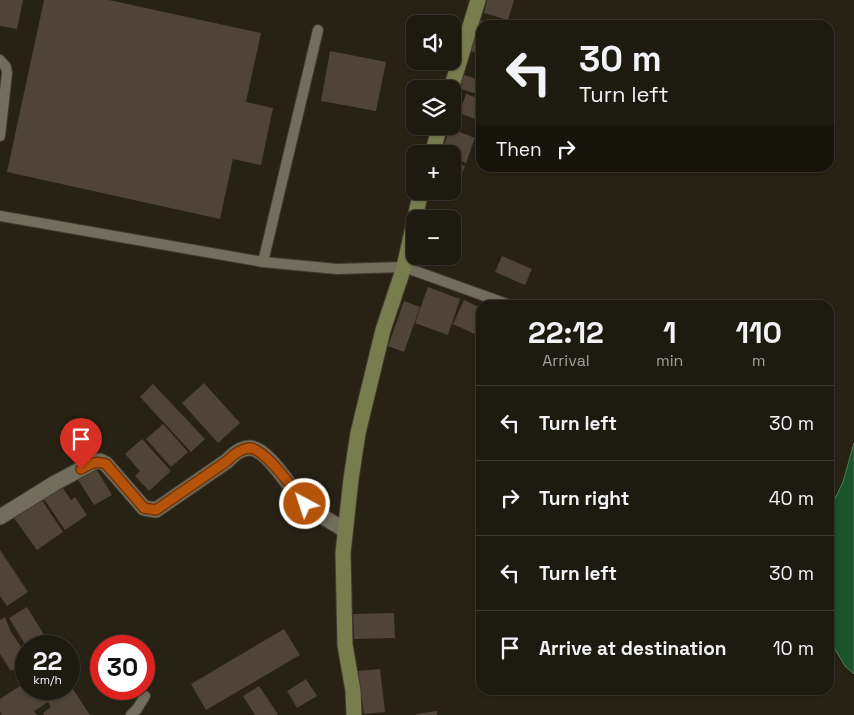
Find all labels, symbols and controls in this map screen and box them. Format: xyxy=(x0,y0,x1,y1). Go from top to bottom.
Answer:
map controls xyxy=(406,15,461,265)
button: sound xyxy=(406,15,461,70)
text: 30 m xyxy=(579,37,662,81)
icon: left xyxy=(496,40,561,105)
button: layers xyxy=(406,80,461,135)
text: Turn left xyxy=(579,80,669,108)
icon: right xyxy=(552,135,580,163)
text: Then xyxy=(496,137,542,162)
button: + xyxy=(406,145,461,200)
button: − xyxy=(406,210,461,265)
text: 22:12 xyxy=(528,313,604,352)
text: 1 xyxy=(663,313,676,352)
text: 110 xyxy=(735,313,782,352)
text: Arrival xyxy=(542,350,590,371)
text: min xyxy=(656,350,683,371)
text: m xyxy=(752,350,766,371)
icon: left xyxy=(496,409,524,437)
text: Turn left xyxy=(539,411,617,436)
text: 30 m xyxy=(769,411,814,436)
pin xyxy=(60,418,102,469)
icon: arrive xyxy=(67,425,95,453)
position arrow xyxy=(278,477,330,529)
icon: right xyxy=(496,484,524,512)
text: Turn right xyxy=(539,486,629,511)
text: 40 m xyxy=(769,486,814,511)
icon: left xyxy=(496,559,524,587)
text: Turn left xyxy=(539,561,617,586)
text: 30 m xyxy=(769,561,814,586)
icon: arrive xyxy=(496,634,524,662)
speed limit sign: 30 xyxy=(90,635,155,700)
text: Arrive at destination xyxy=(539,636,727,661)
text: 10 m xyxy=(773,636,814,661)
text: 22 xyxy=(33,645,62,677)
text: km/h xyxy=(33,672,62,688)

